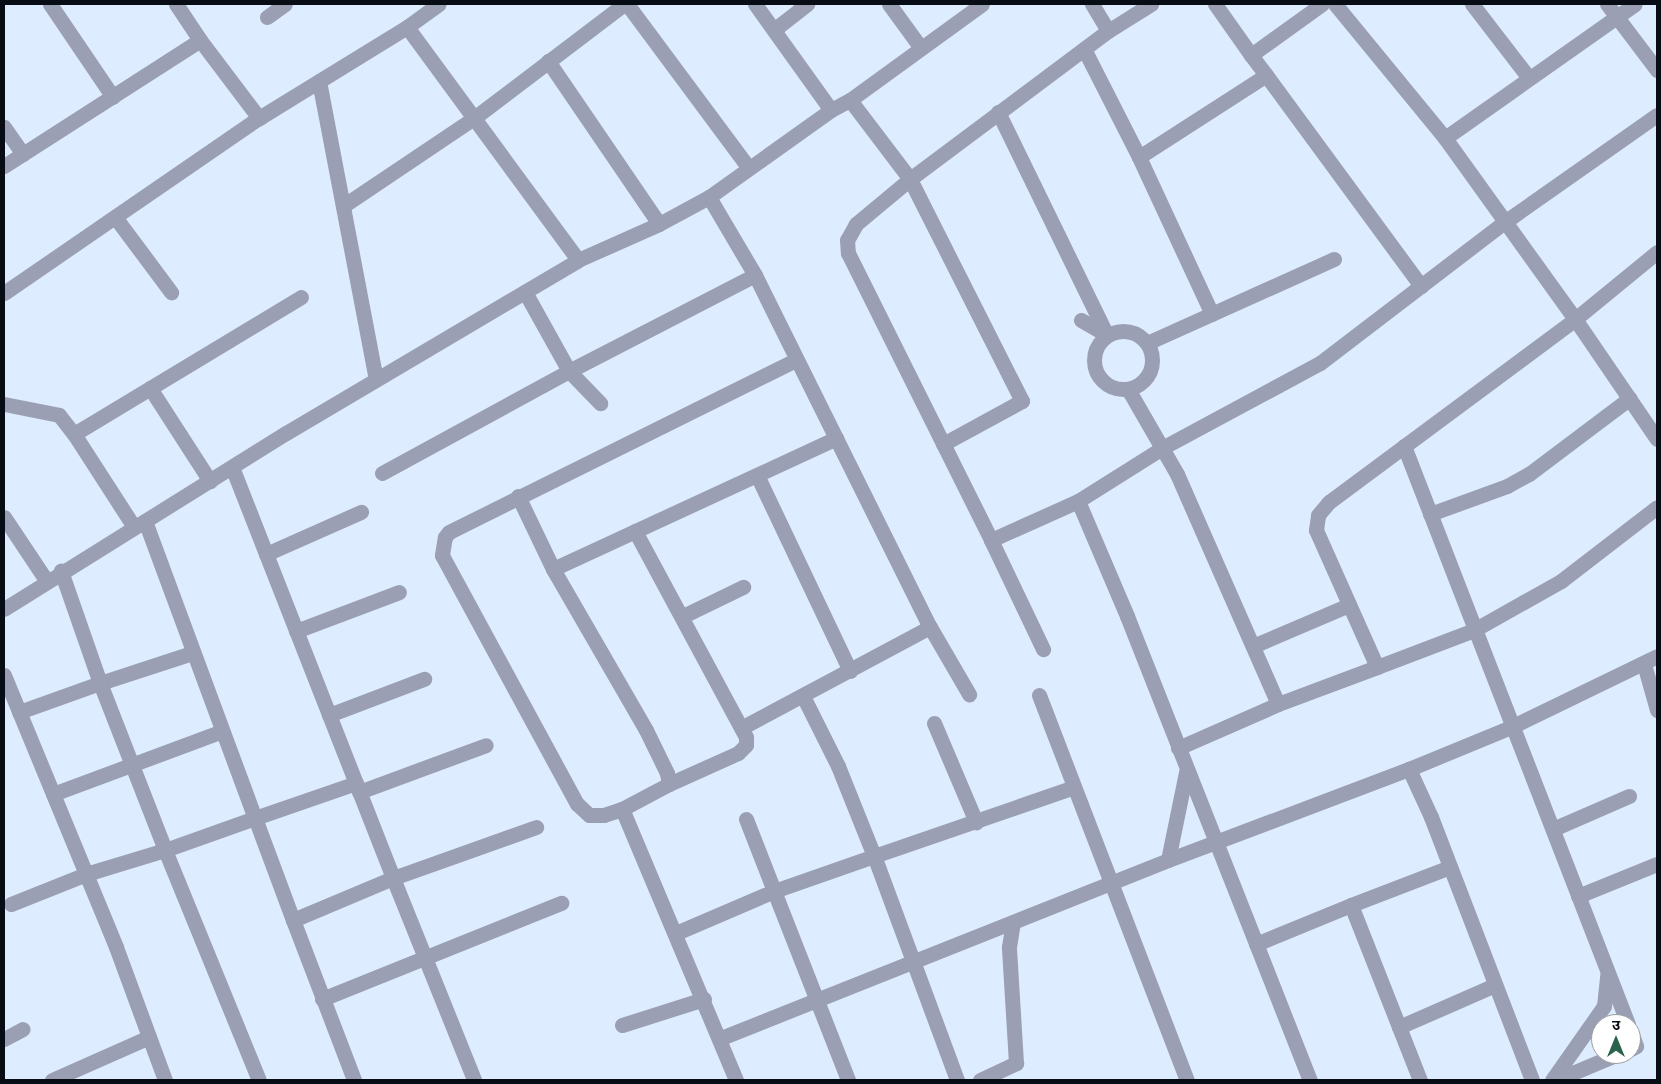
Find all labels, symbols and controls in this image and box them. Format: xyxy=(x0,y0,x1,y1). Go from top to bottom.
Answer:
north arrow xyxy=(1591,1014,1641,1064)
text: उ xyxy=(1612,1016,1620,1034)

